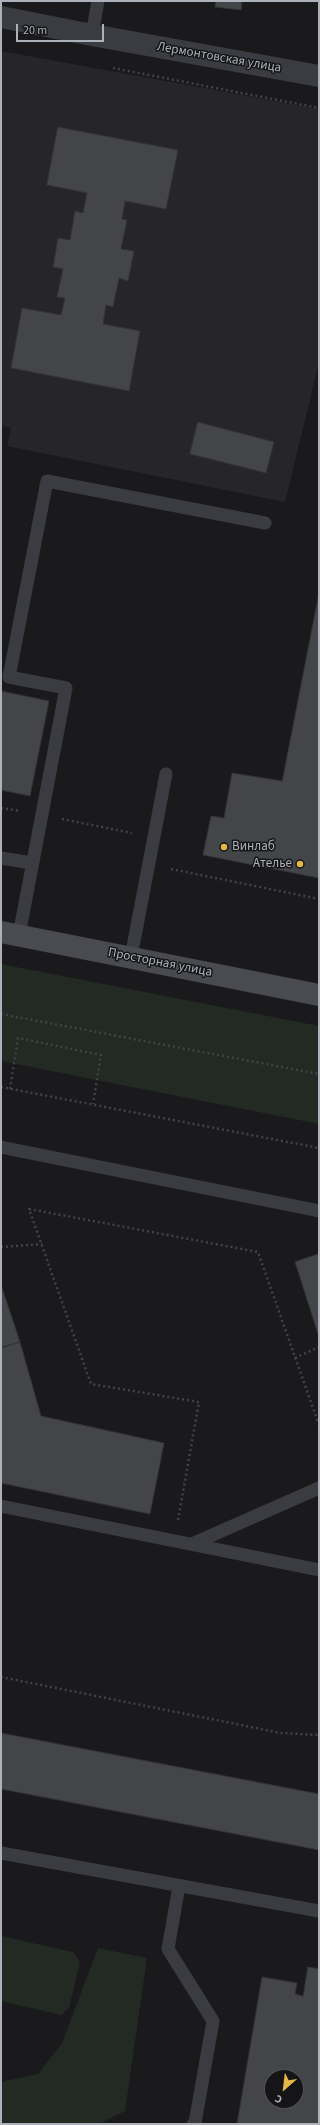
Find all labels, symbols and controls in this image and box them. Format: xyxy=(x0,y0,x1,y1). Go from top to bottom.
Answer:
scale bar xyxy=(18,16,106,42)
text: 20 m xyxy=(23,22,47,39)
street label: Лермонтовская улица xyxy=(156,39,282,77)
place label: Винлаб xyxy=(232,839,275,855)
marker: Винлаб xyxy=(219,842,229,852)
place label: Ателье xyxy=(253,856,292,872)
marker: Ателье xyxy=(295,859,305,869)
street label: Просторная улица xyxy=(107,945,213,981)
north arrow xyxy=(264,2069,304,2109)
text: С xyxy=(272,2091,285,2107)

